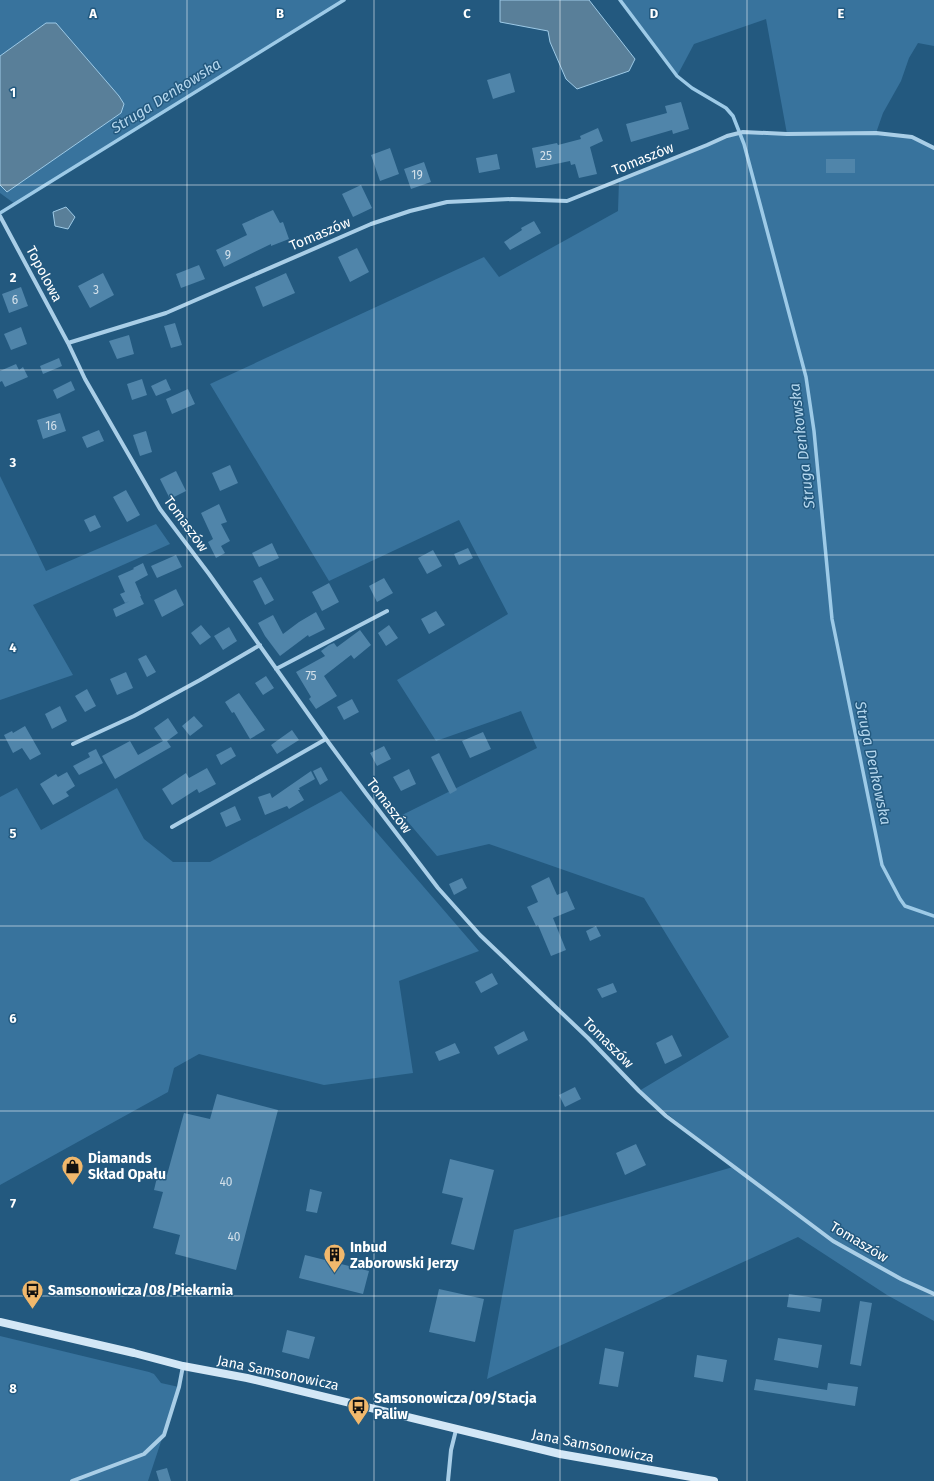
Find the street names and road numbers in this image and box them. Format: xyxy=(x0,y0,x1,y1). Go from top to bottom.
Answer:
street label: Tomaszów xyxy=(610,139,676,179)
street label: Tomaszów xyxy=(287,213,353,255)
street label: Topolowa xyxy=(22,243,66,305)
street label: Tomaszów xyxy=(160,493,212,555)
street label: Tomaszów xyxy=(363,775,415,837)
street label: Tomaszów xyxy=(579,1014,637,1072)
street label: Tomaszów xyxy=(827,1218,891,1266)
street label: Jana Samsonowicza xyxy=(216,1352,340,1394)
street label: Jana Samsonowicza xyxy=(531,1426,655,1466)

